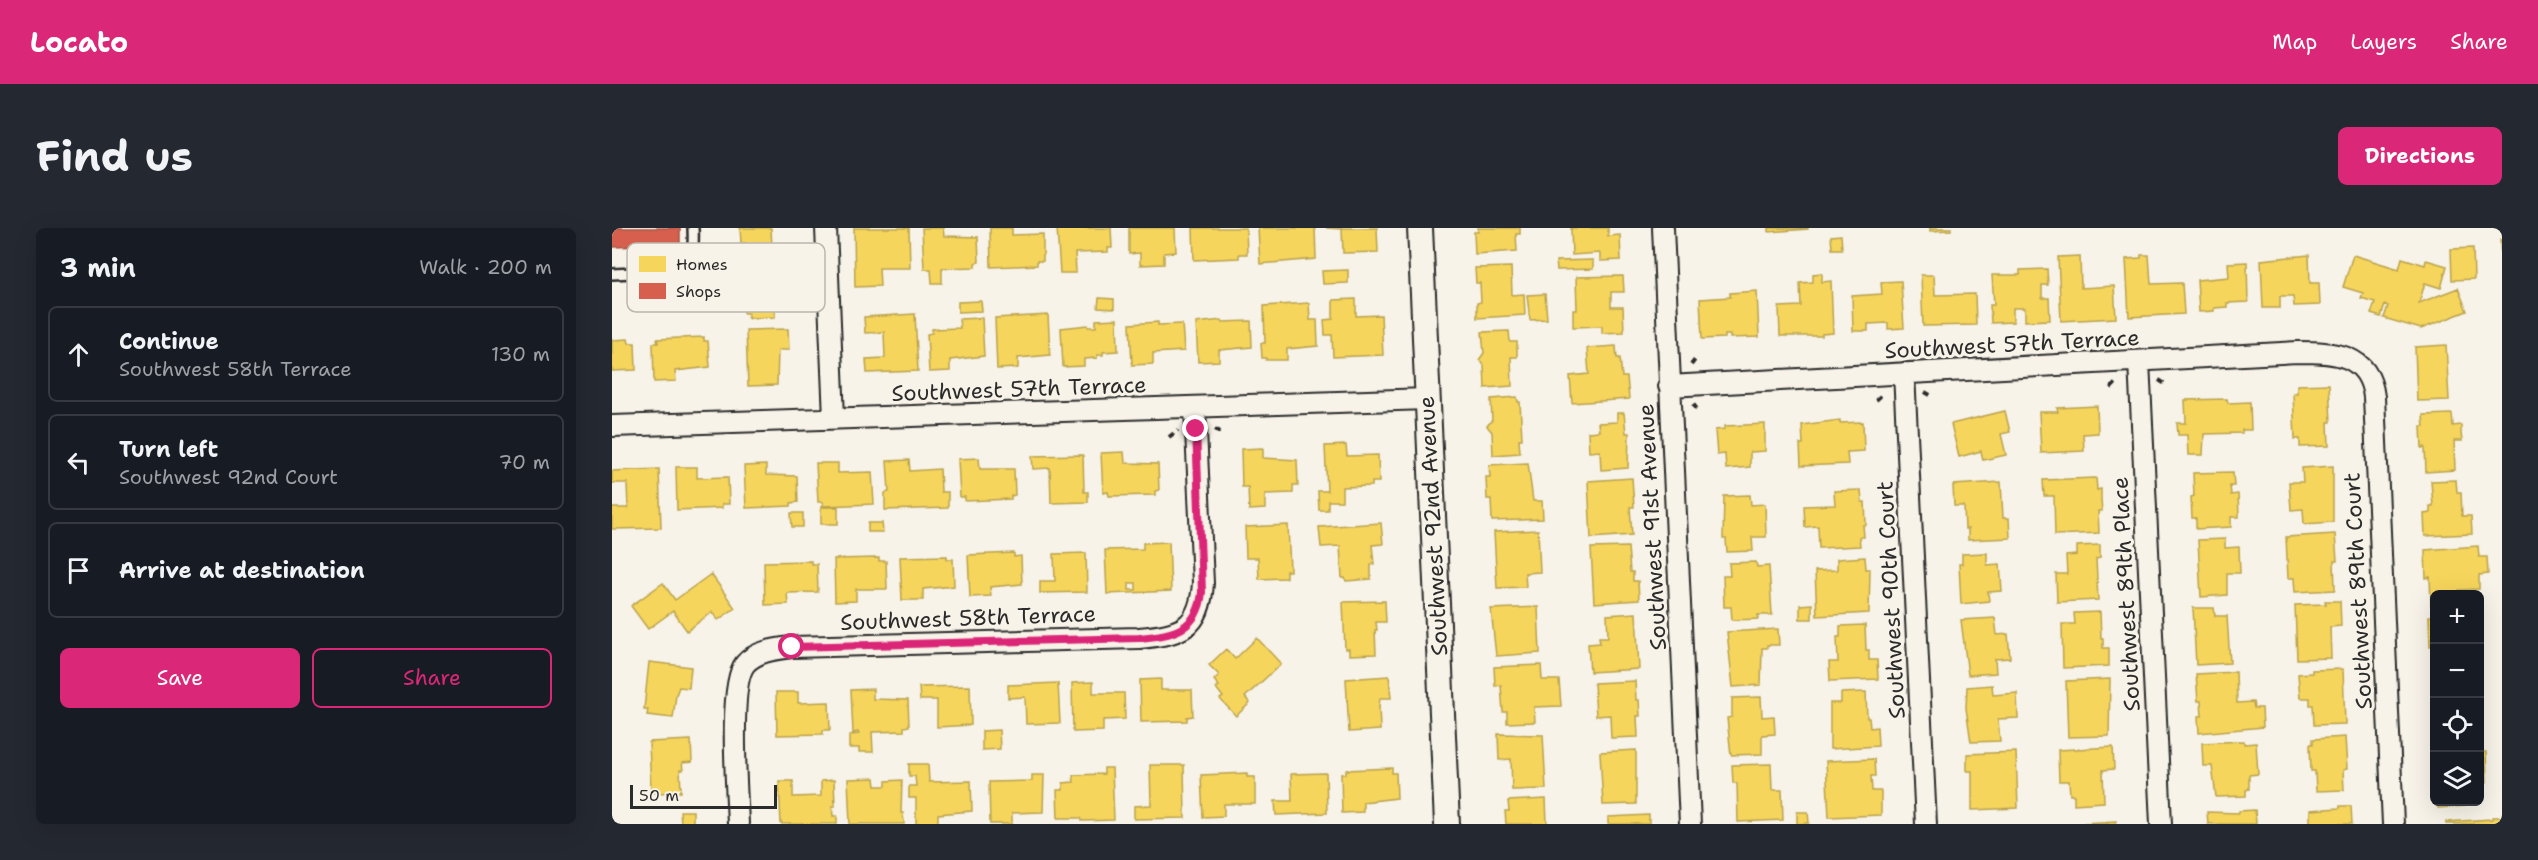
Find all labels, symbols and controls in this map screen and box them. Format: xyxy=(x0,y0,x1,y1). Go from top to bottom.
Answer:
text: Locato xyxy=(30,23,128,61)
text: Map xyxy=(2272,28,2317,56)
text: Layers xyxy=(2350,28,2417,56)
text: Share xyxy=(2450,28,2508,56)
button: Directions xyxy=(2338,127,2502,185)
text: Find us xyxy=(36,128,193,184)
legend xyxy=(627,243,825,312)
text: 3 min xyxy=(60,250,136,285)
text: Walk · 200 m xyxy=(419,254,552,280)
text: Homes xyxy=(676,254,728,275)
text: Shops xyxy=(676,281,721,302)
street label: Southwest 57th Terrace xyxy=(1884,323,2140,365)
text: Continue xyxy=(119,327,219,356)
icon: ahead xyxy=(62,338,95,371)
text: 130 m xyxy=(491,341,550,367)
text: Southwest 58th Terrace xyxy=(119,356,352,382)
street label: Southwest 57th Terrace xyxy=(891,370,1147,408)
street label: Southwest 92nd Avenue xyxy=(1412,395,1454,657)
street label: Southwest 91st Avenue xyxy=(1631,403,1673,651)
route end xyxy=(1182,415,1208,441)
text: Turn left xyxy=(119,435,218,464)
icon: left xyxy=(62,446,95,479)
text: 70 m xyxy=(498,449,550,475)
text: Southwest 92nd Court xyxy=(119,464,338,490)
street label: Southwest 89th Court xyxy=(2337,472,2379,710)
street label: Southwest 89th Place xyxy=(2105,476,2147,712)
street label: Southwest 90th Court xyxy=(1870,480,1912,720)
icon: arrive xyxy=(62,554,95,587)
text: Arrive at destination xyxy=(119,556,365,585)
map controls xyxy=(2430,590,2484,806)
button: + xyxy=(2430,590,2484,644)
street label: Southwest 58th Terrace xyxy=(840,599,1096,637)
route start xyxy=(778,633,804,659)
button: − xyxy=(2430,644,2484,698)
button: Save xyxy=(60,648,300,708)
button: Share xyxy=(312,648,552,708)
button: locate xyxy=(2430,698,2484,752)
button: layers xyxy=(2430,752,2484,806)
scale bar xyxy=(630,782,777,810)
text: 50 m xyxy=(639,785,679,806)

